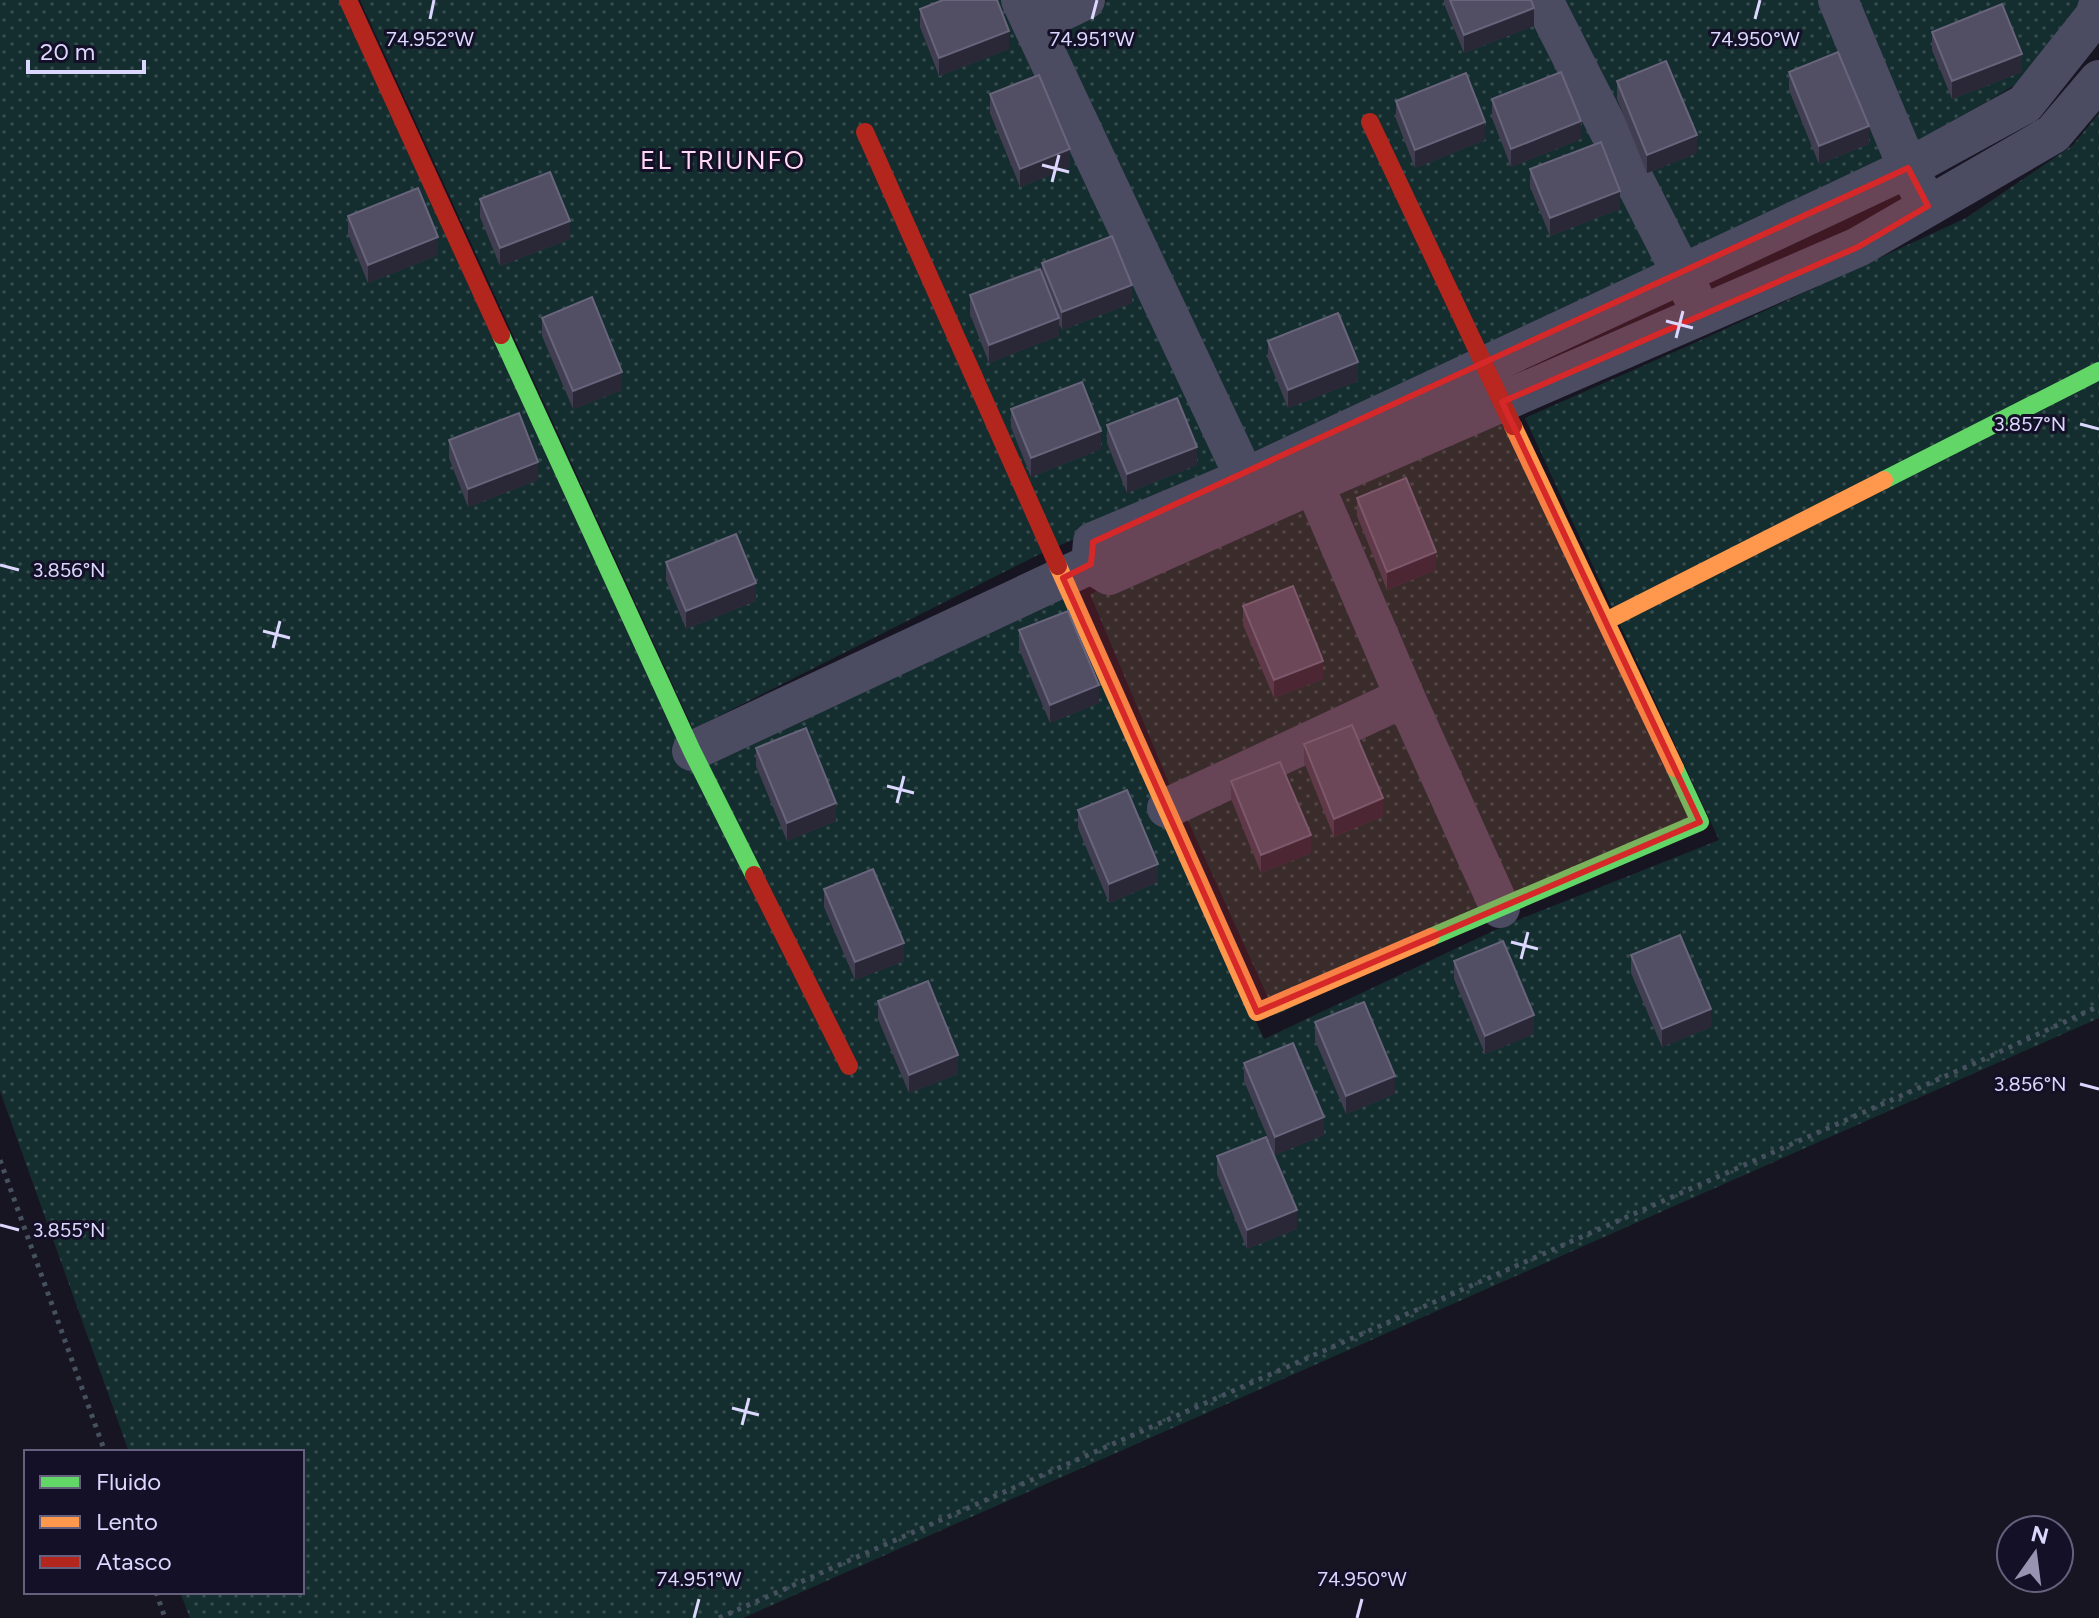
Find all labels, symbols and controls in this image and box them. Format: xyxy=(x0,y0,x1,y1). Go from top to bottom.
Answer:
scale bar xyxy=(28,24,144,74)
text: 74.952°W xyxy=(386,27,474,51)
text: 74.951°W xyxy=(1050,27,1134,51)
text: 74.950°W xyxy=(1710,27,1800,51)
text: 20 m xyxy=(40,37,95,66)
district label: EL TRIUNFO xyxy=(640,144,806,176)
text: 3.857°N xyxy=(1994,412,2066,436)
text: 3.856°N xyxy=(33,558,106,582)
text: 3.856°N xyxy=(1994,1072,2067,1096)
text: 3.855°N xyxy=(32,1218,106,1242)
legend xyxy=(24,1450,304,1594)
text: Fluido xyxy=(96,1467,161,1496)
text: Lento xyxy=(96,1507,158,1536)
north arrow xyxy=(1995,1514,2075,1594)
text: N xyxy=(2028,1520,2051,1550)
text: Atasco xyxy=(96,1547,172,1576)
text: 74.951°W xyxy=(657,1567,741,1591)
text: 74.950°W xyxy=(1317,1567,1407,1591)

